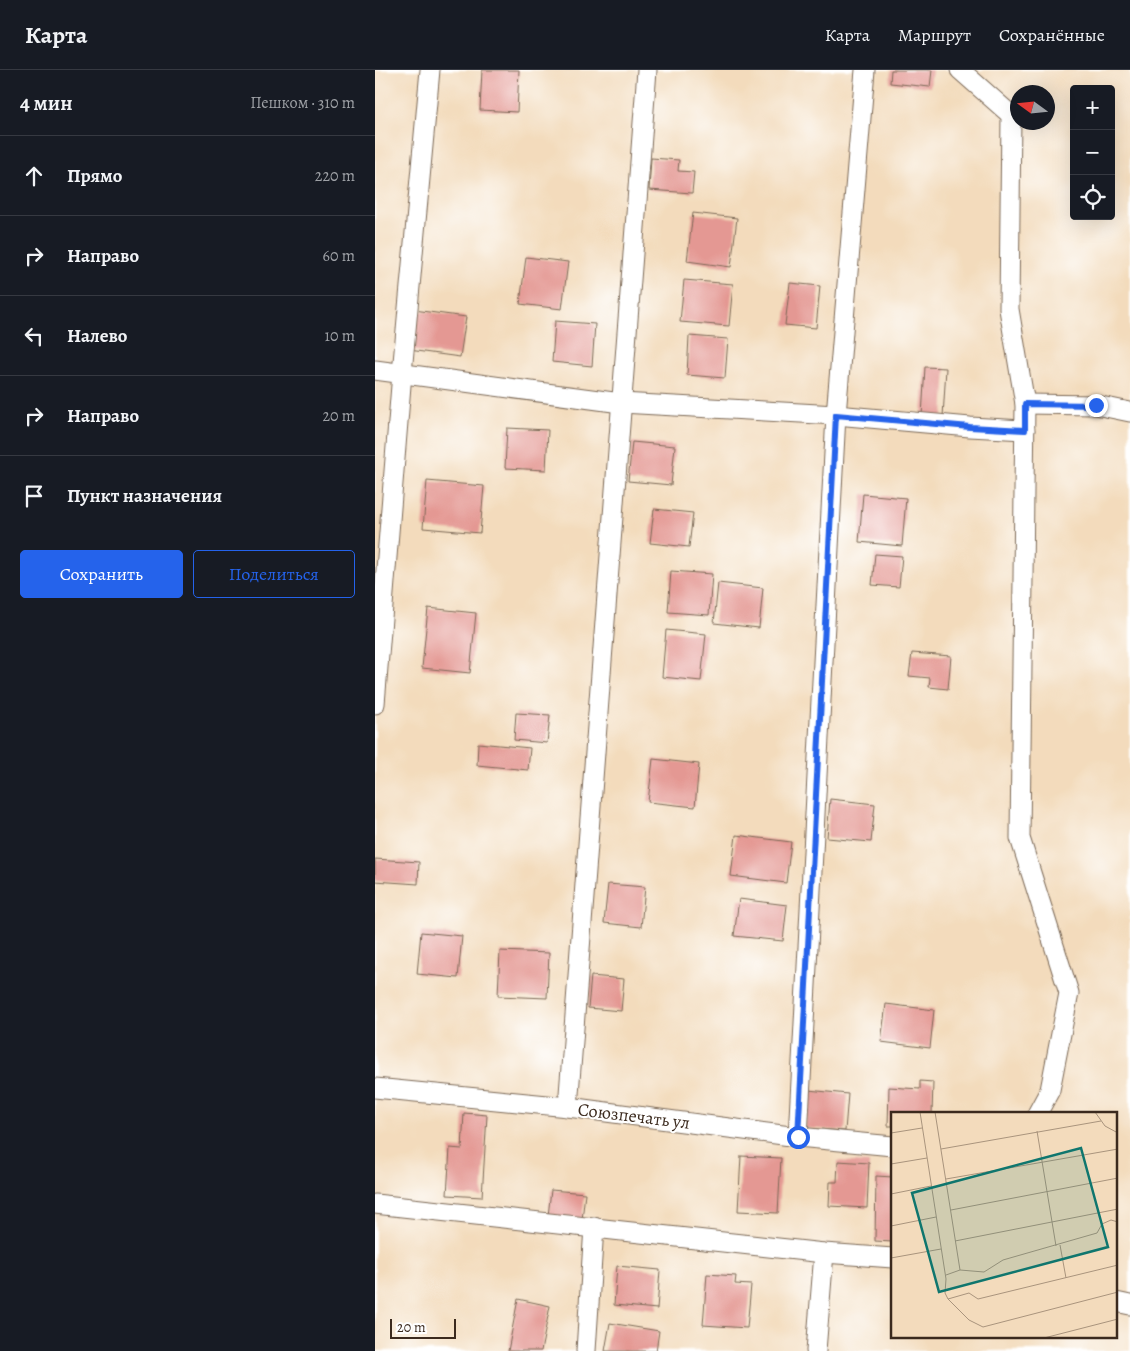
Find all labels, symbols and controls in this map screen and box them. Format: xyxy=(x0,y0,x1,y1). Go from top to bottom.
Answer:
text: Карта xyxy=(25,19,87,51)
text: Карта xyxy=(825,23,870,47)
text: Маршрут xyxy=(898,23,971,47)
text: Сохранённые xyxy=(999,23,1105,47)
north arrow xyxy=(1010,85,1055,130)
map controls xyxy=(1070,85,1115,220)
button: + xyxy=(1070,85,1115,130)
text: 4 мин xyxy=(20,89,73,117)
text: Пешком · 310 m xyxy=(250,92,355,114)
button: − xyxy=(1070,130,1115,175)
icon: ahead xyxy=(20,162,48,190)
text: Прямо xyxy=(67,163,122,189)
text: 220 m xyxy=(315,165,355,187)
button: locate xyxy=(1070,175,1115,220)
icon: right xyxy=(20,242,48,270)
text: Направо xyxy=(67,243,139,269)
text: 60 m xyxy=(323,245,355,267)
icon: left xyxy=(20,322,48,350)
text: Налево xyxy=(67,323,127,349)
text: 10 m xyxy=(325,325,355,347)
route end xyxy=(1085,394,1108,417)
icon: right xyxy=(20,402,48,430)
text: Направо xyxy=(67,403,139,429)
text: 20 m xyxy=(322,405,355,427)
icon: arrive xyxy=(20,482,48,510)
text: Пункт назначения xyxy=(67,483,222,509)
button: Сохранить xyxy=(20,550,183,598)
button: Поделиться xyxy=(193,550,355,598)
street label: Союзпечать ул xyxy=(577,1097,691,1135)
inset map xyxy=(891,1112,1117,1338)
route start xyxy=(787,1126,810,1149)
scale bar xyxy=(390,1316,456,1339)
text: 20 m xyxy=(397,1318,426,1337)

